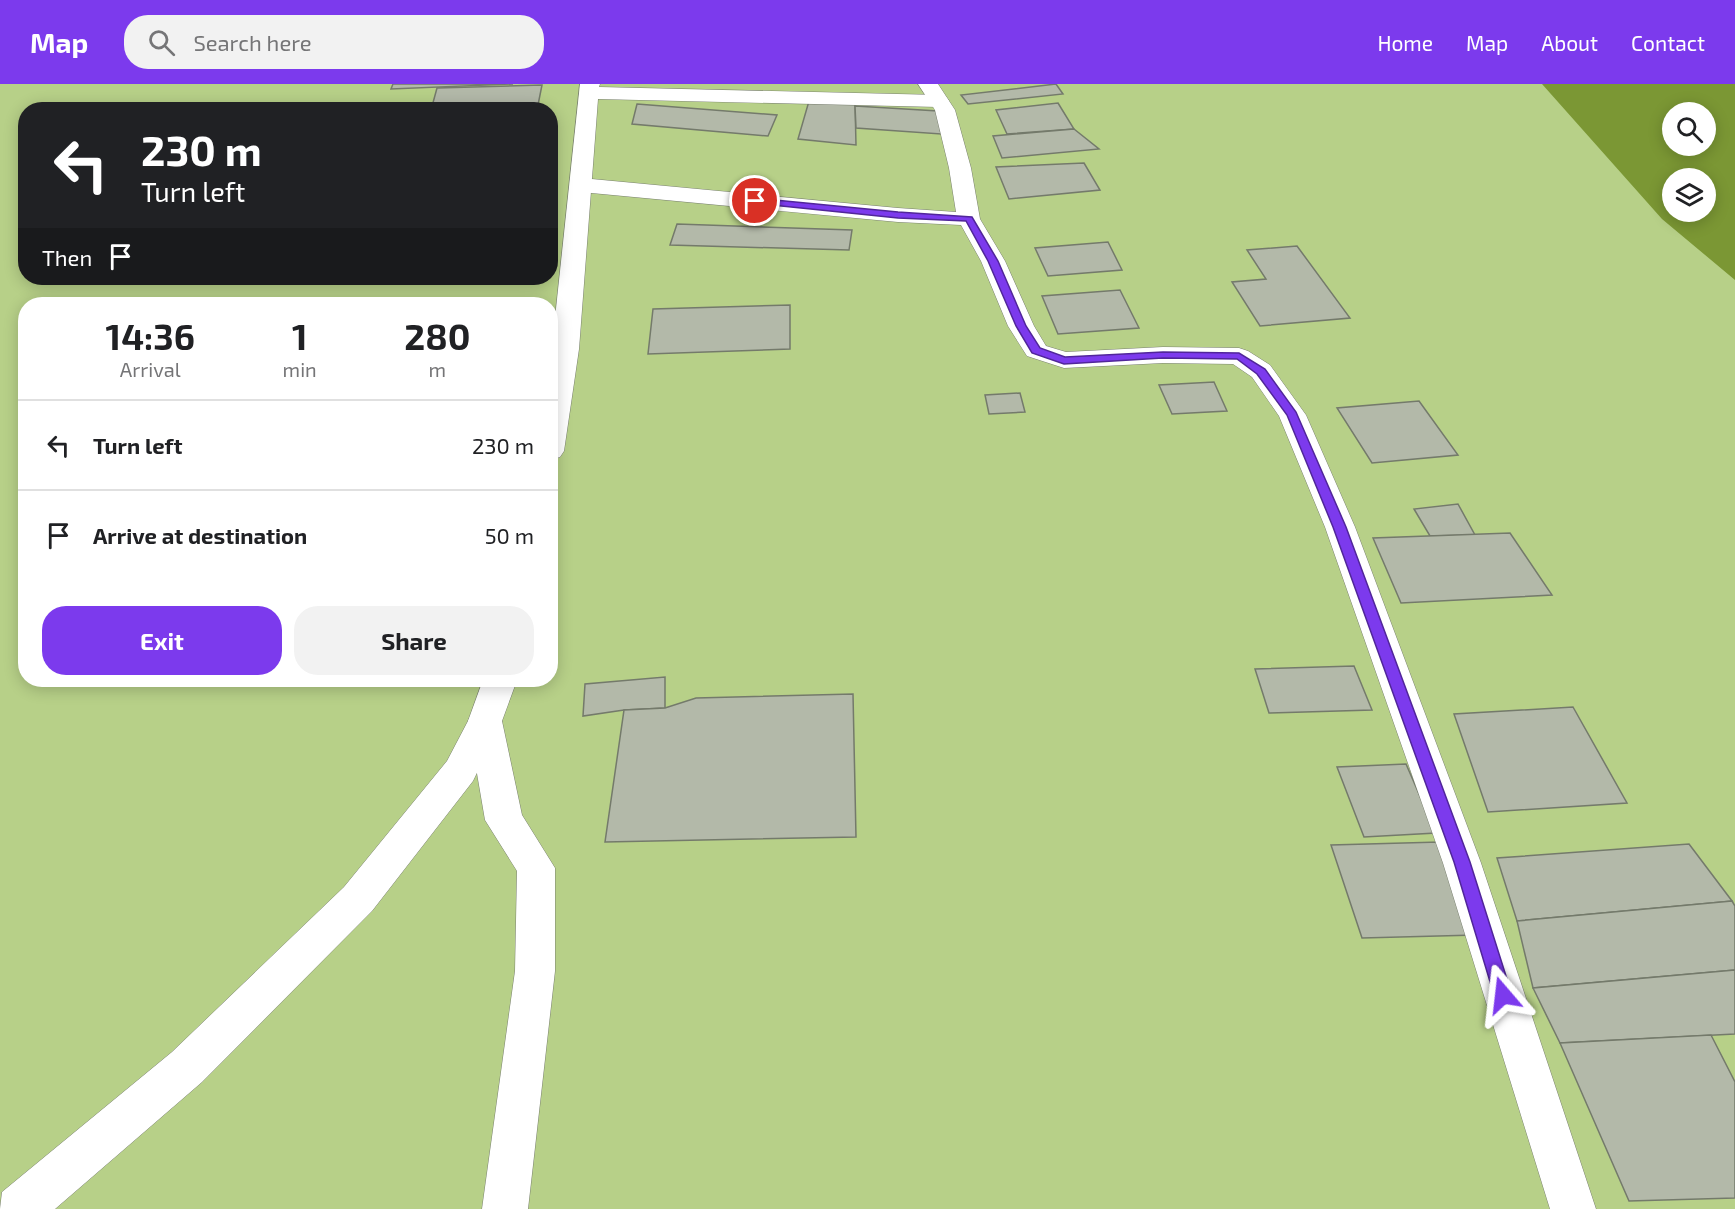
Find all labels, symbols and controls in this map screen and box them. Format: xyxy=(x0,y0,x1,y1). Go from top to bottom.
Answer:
search box xyxy=(124,15,544,69)
text: Map xyxy=(30,25,88,59)
icon: search xyxy=(145,26,178,59)
text: Search here xyxy=(193,29,312,55)
text: Home xyxy=(1377,30,1433,55)
text: Map xyxy=(1466,30,1508,55)
text: About xyxy=(1541,30,1598,55)
text: Contact xyxy=(1631,30,1705,55)
map controls xyxy=(1662,102,1716,222)
button: search xyxy=(1662,102,1716,156)
text: 230 m xyxy=(141,124,262,174)
icon: left xyxy=(42,126,120,204)
button: layers xyxy=(1662,168,1716,222)
text: Turn left xyxy=(141,175,245,207)
pin xyxy=(729,175,780,226)
icon: arrive xyxy=(738,184,771,217)
icon: arrive xyxy=(104,240,137,273)
text: Then xyxy=(42,244,92,270)
text: 14:36 xyxy=(106,314,195,357)
text: 1 xyxy=(292,314,307,357)
text: 280 xyxy=(404,314,470,357)
text: Arrival xyxy=(120,357,181,381)
text: min xyxy=(283,357,317,381)
text: m xyxy=(429,357,446,381)
icon: left xyxy=(42,429,75,462)
text: Turn left xyxy=(93,432,182,458)
text: 230 m xyxy=(472,432,534,458)
icon: arrive xyxy=(42,519,75,552)
text: Arrive at destination xyxy=(93,522,307,548)
text: 50 m xyxy=(485,522,534,548)
button: Exit xyxy=(42,606,282,675)
button: Share xyxy=(294,606,534,675)
position arrow xyxy=(1471,963,1535,1027)

